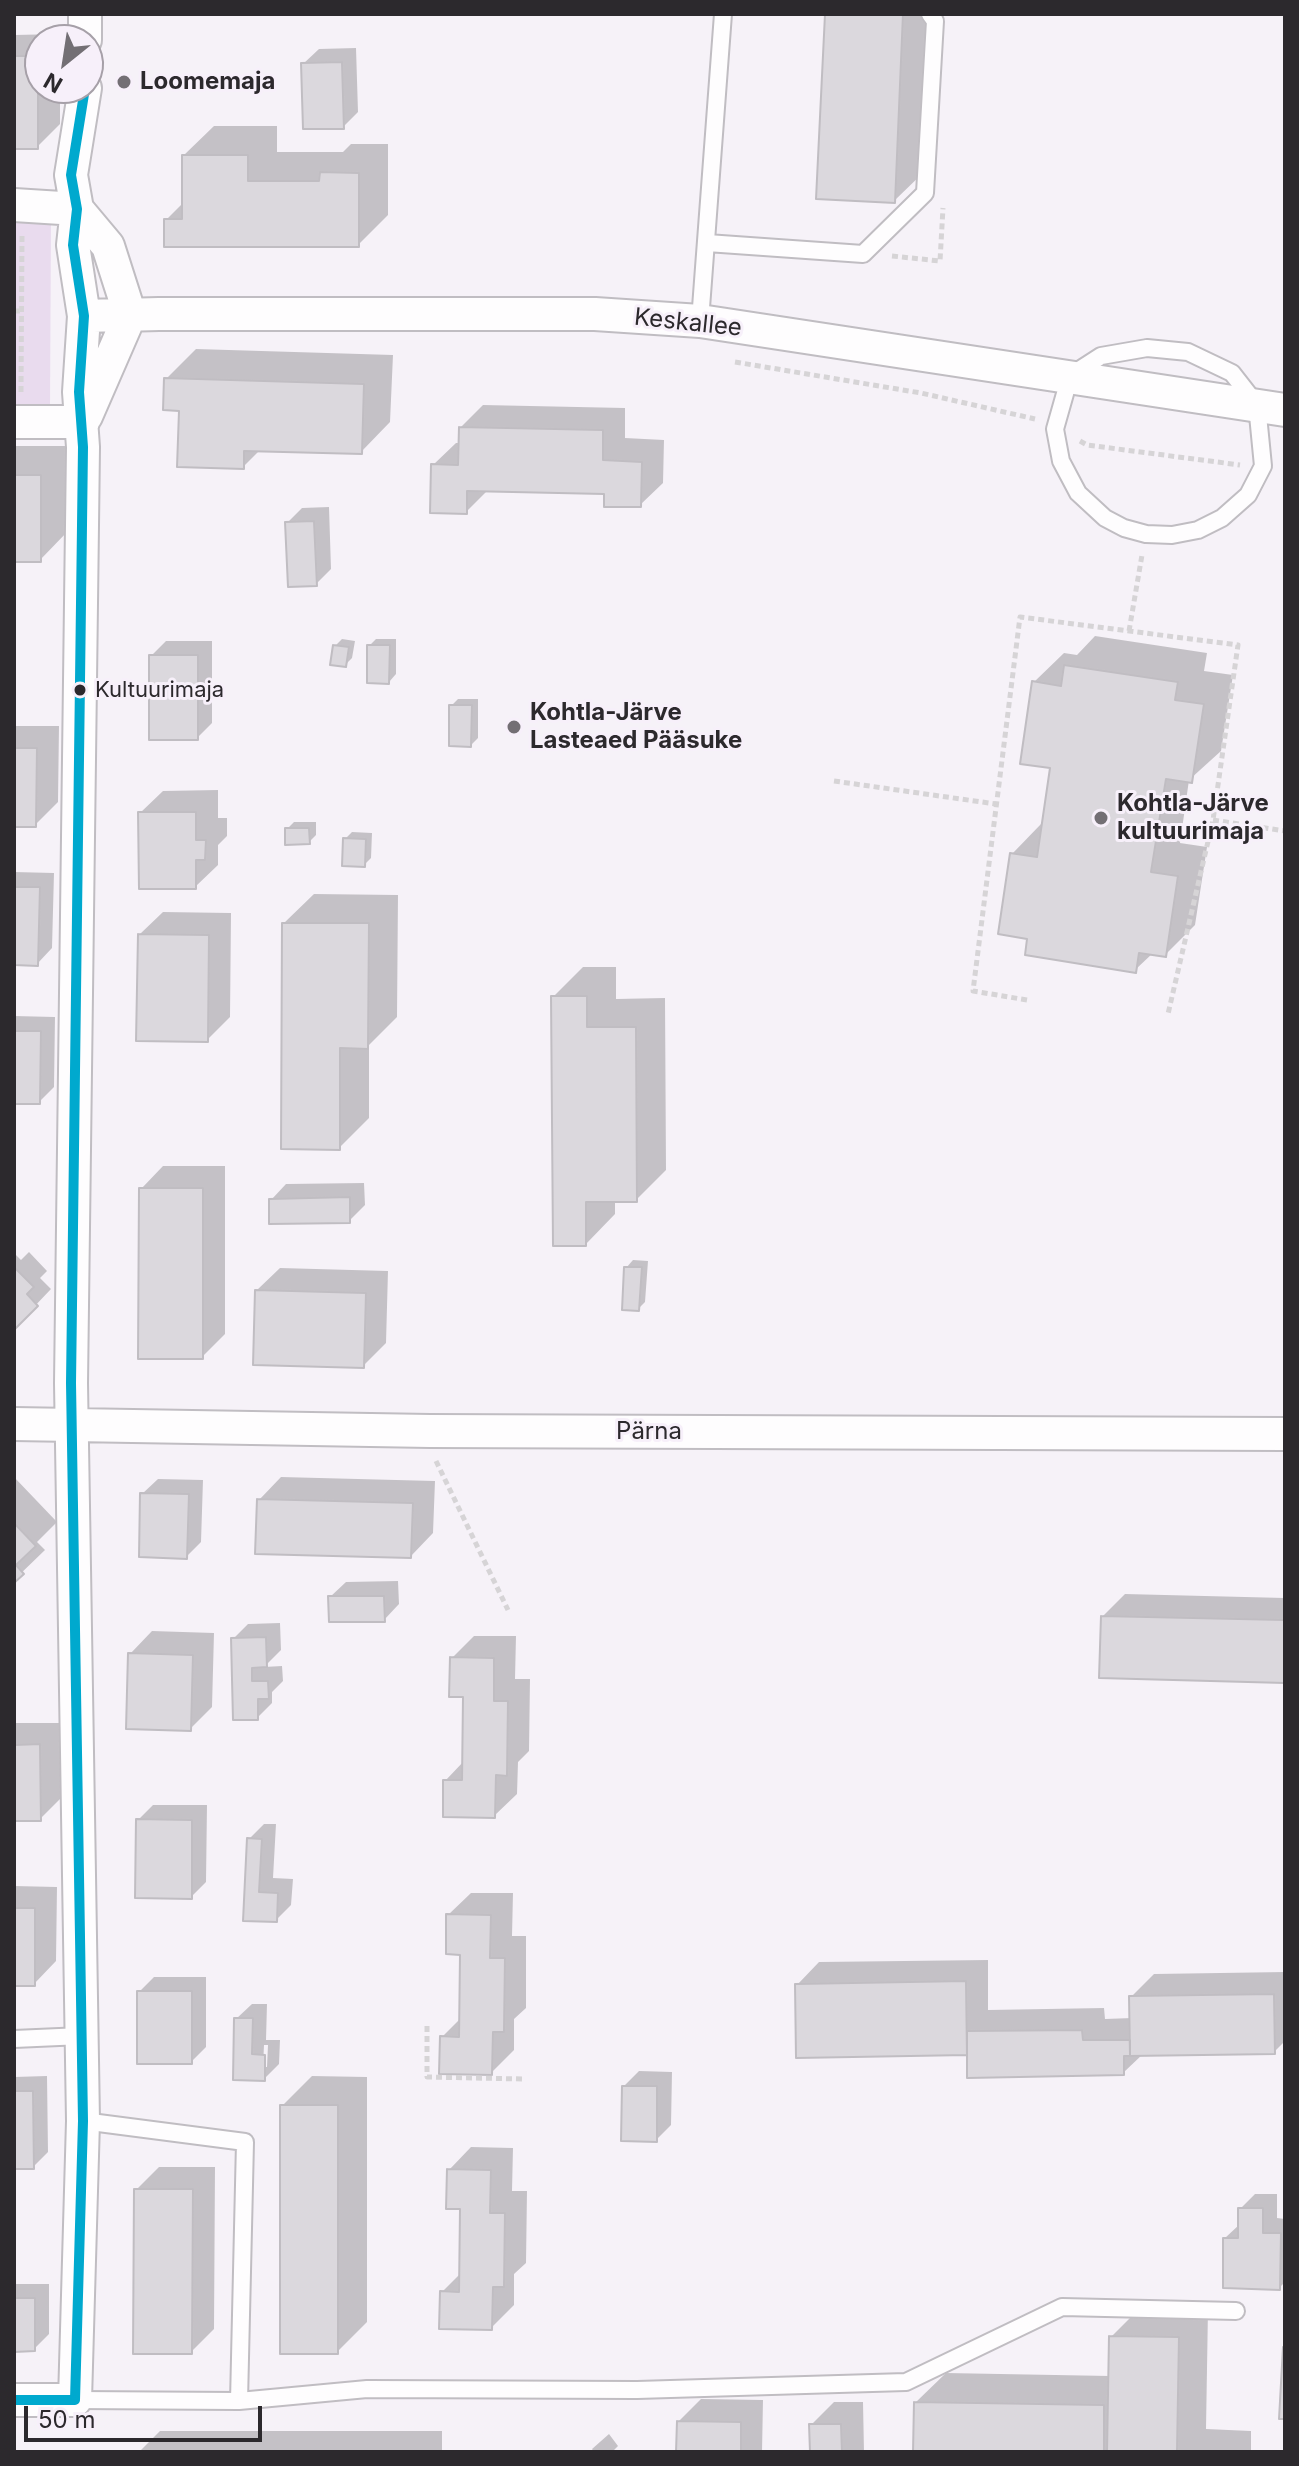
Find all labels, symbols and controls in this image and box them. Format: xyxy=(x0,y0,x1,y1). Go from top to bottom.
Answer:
north arrow xyxy=(24,24,104,104)
text: N xyxy=(39,68,67,99)
place label: Loomemaja xyxy=(140,68,275,96)
marker: Loomemaja xyxy=(115,73,133,91)
street label: Keskallee xyxy=(633,303,743,343)
place label: Kultuurimaja xyxy=(95,677,224,703)
marker: Kultuurimaja xyxy=(72,682,88,698)
place label: Kohtla-Järve Lasteaed Pääsuke xyxy=(530,699,742,755)
marker: Kohtla-Järve Lasteaed Pääsuke xyxy=(505,718,523,736)
place label: Kohtla-Järve kultuurimaja xyxy=(1117,790,1269,846)
marker: Kohtla-Järve kultuurimaja xyxy=(1092,809,1110,827)
street label: Pärna xyxy=(616,1418,682,1446)
scale bar xyxy=(28,2390,266,2440)
text: 50 m xyxy=(38,2405,96,2434)

